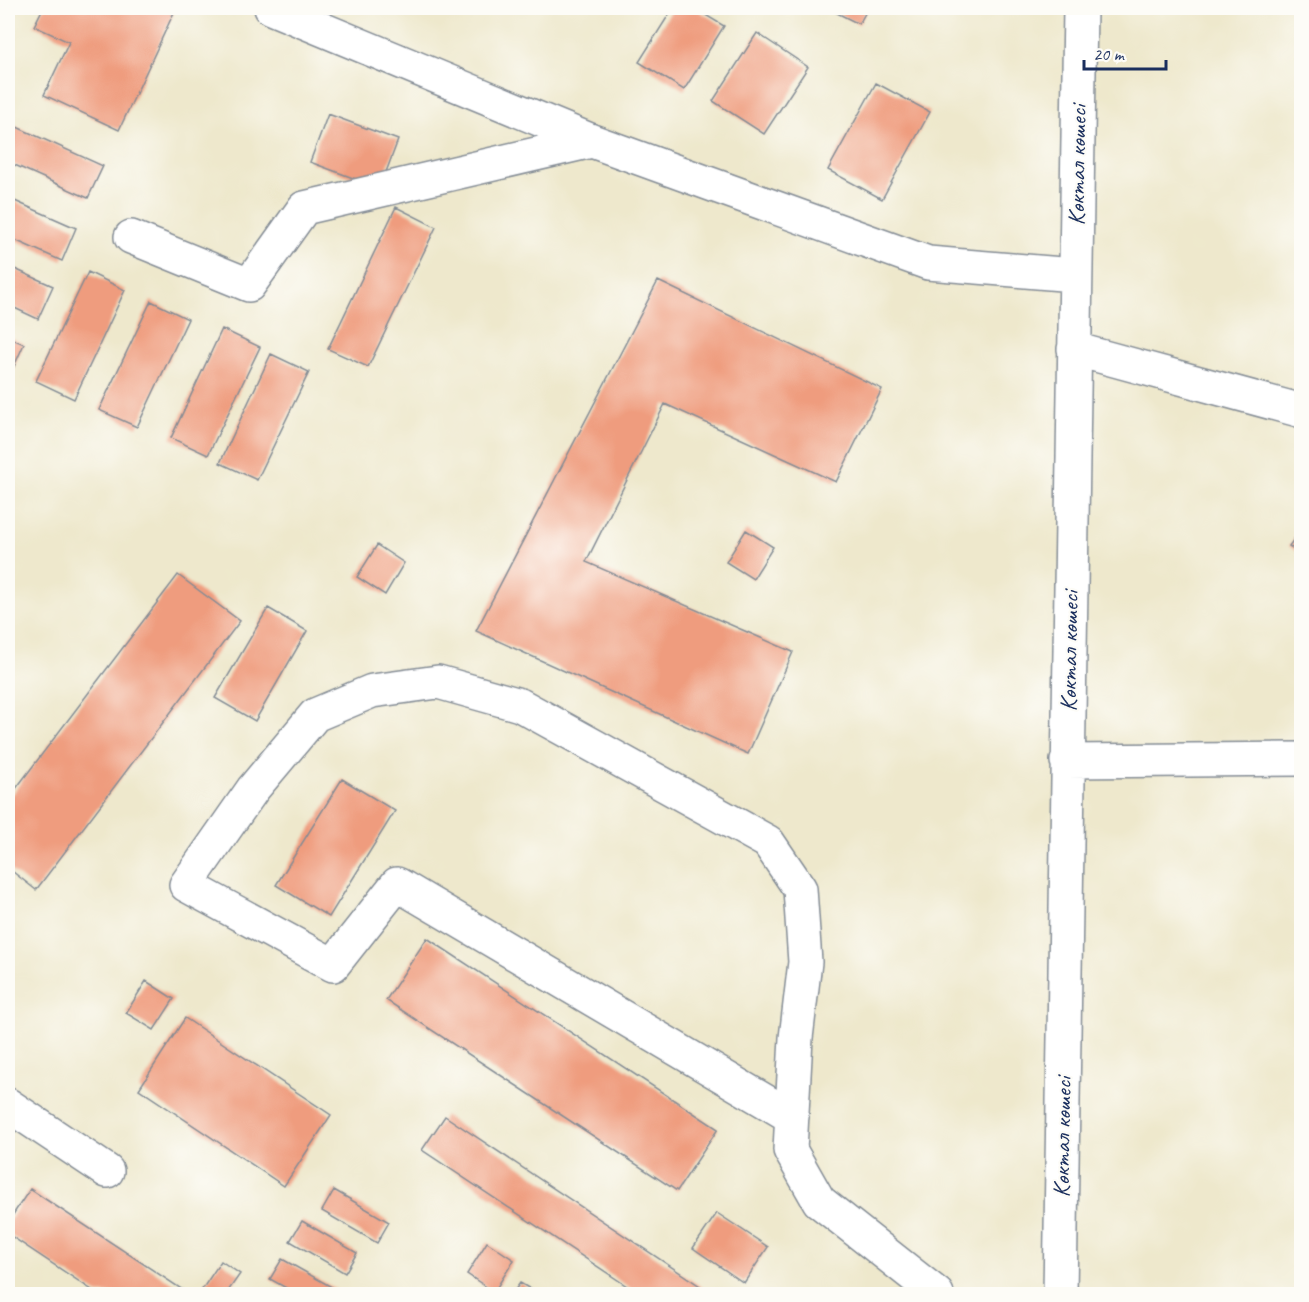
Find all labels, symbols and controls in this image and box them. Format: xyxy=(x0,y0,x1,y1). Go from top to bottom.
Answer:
scale bar xyxy=(1084,33,1166,71)
text: 20 m xyxy=(1093,43,1126,65)
street label: Көктал көшесі xyxy=(1061,102,1093,226)
street label: Көктал көшесі xyxy=(1053,588,1085,712)
street label: Көктал көшесі xyxy=(1046,1074,1078,1198)

